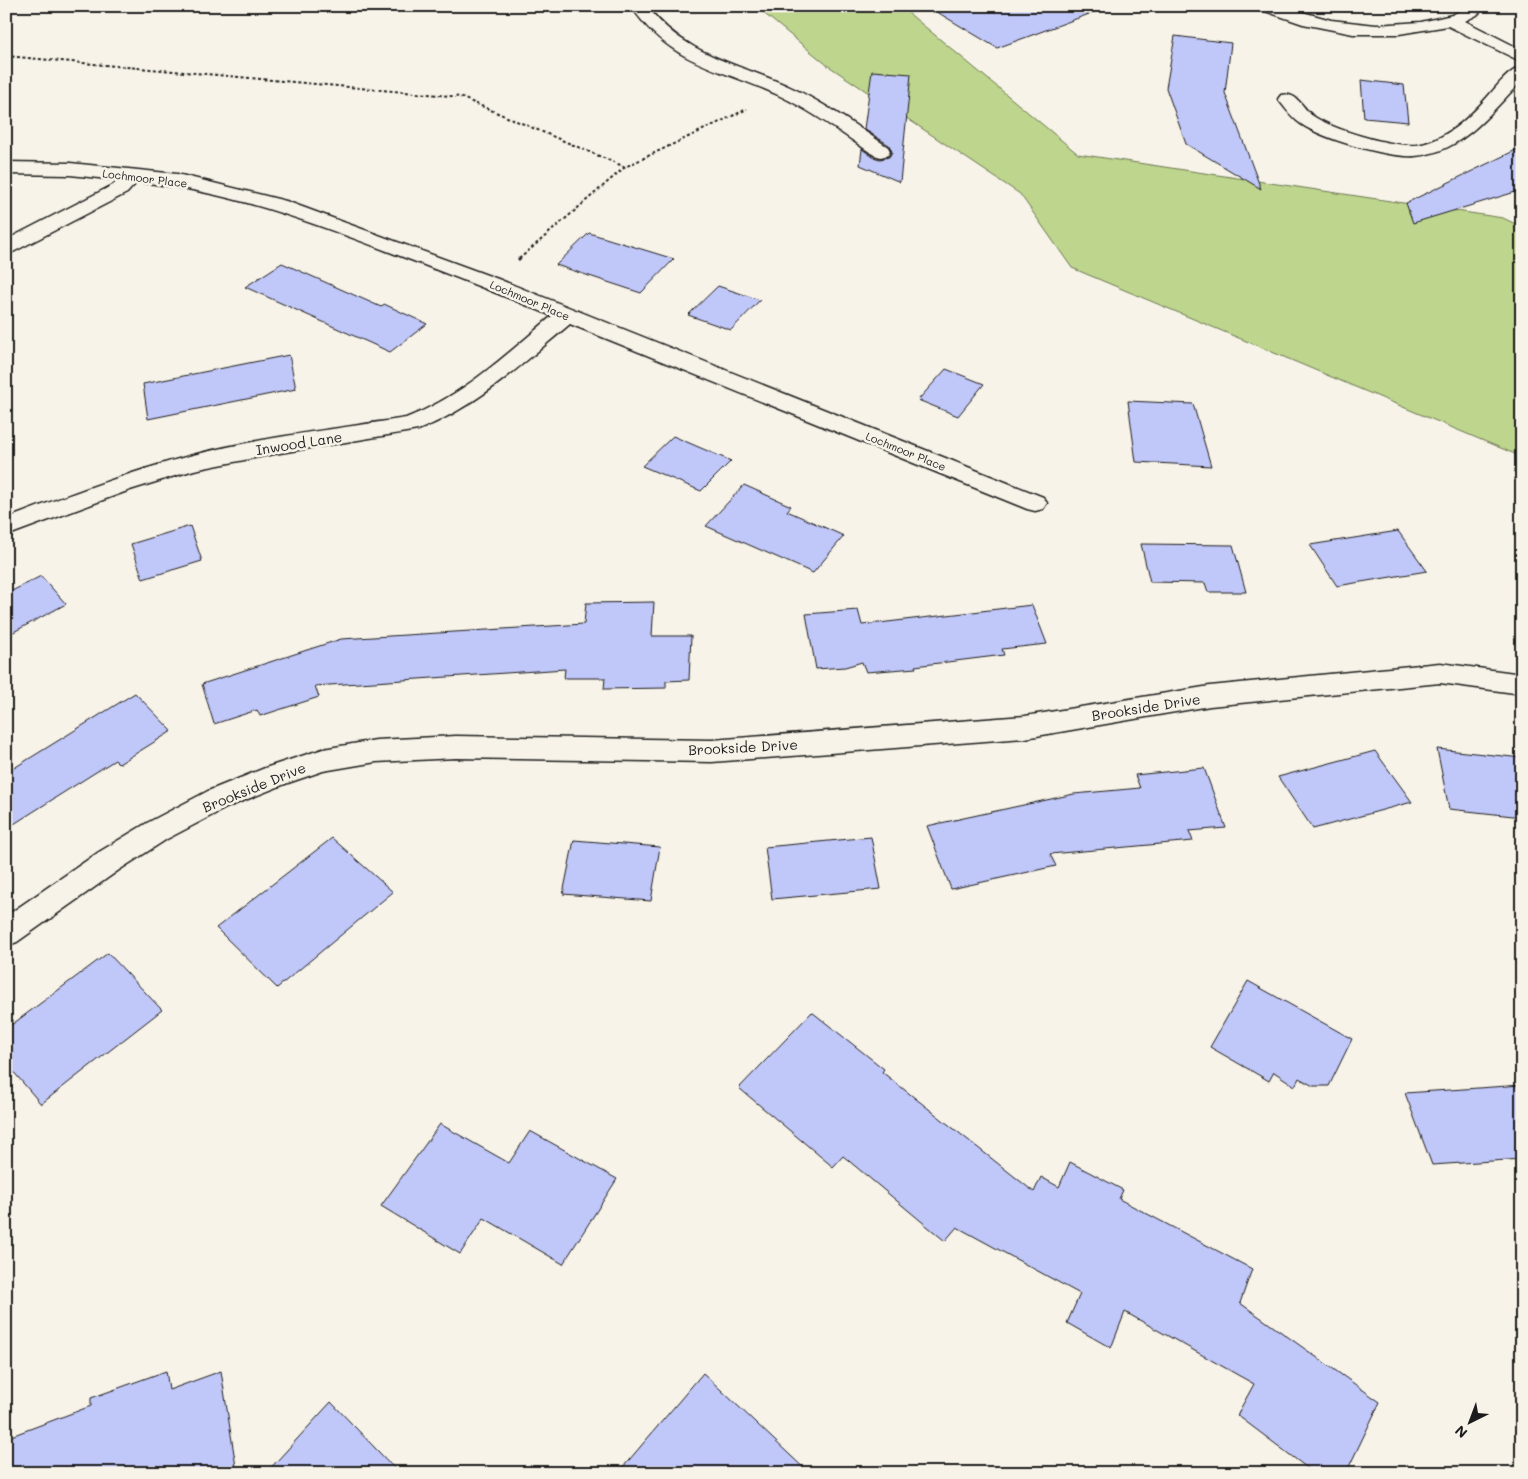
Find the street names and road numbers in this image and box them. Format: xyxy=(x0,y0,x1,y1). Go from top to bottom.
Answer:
street label: Lochmoor Place xyxy=(102,165,189,191)
street label: Lochmoor Place xyxy=(488,276,572,324)
street label: Inwood Lane xyxy=(254,427,344,459)
street label: Lochmoor Place xyxy=(864,428,949,474)
street label: Brookside Drive xyxy=(1090,689,1202,725)
street label: Brookside Drive xyxy=(688,735,798,759)
street label: Brookside Drive xyxy=(200,758,308,816)

